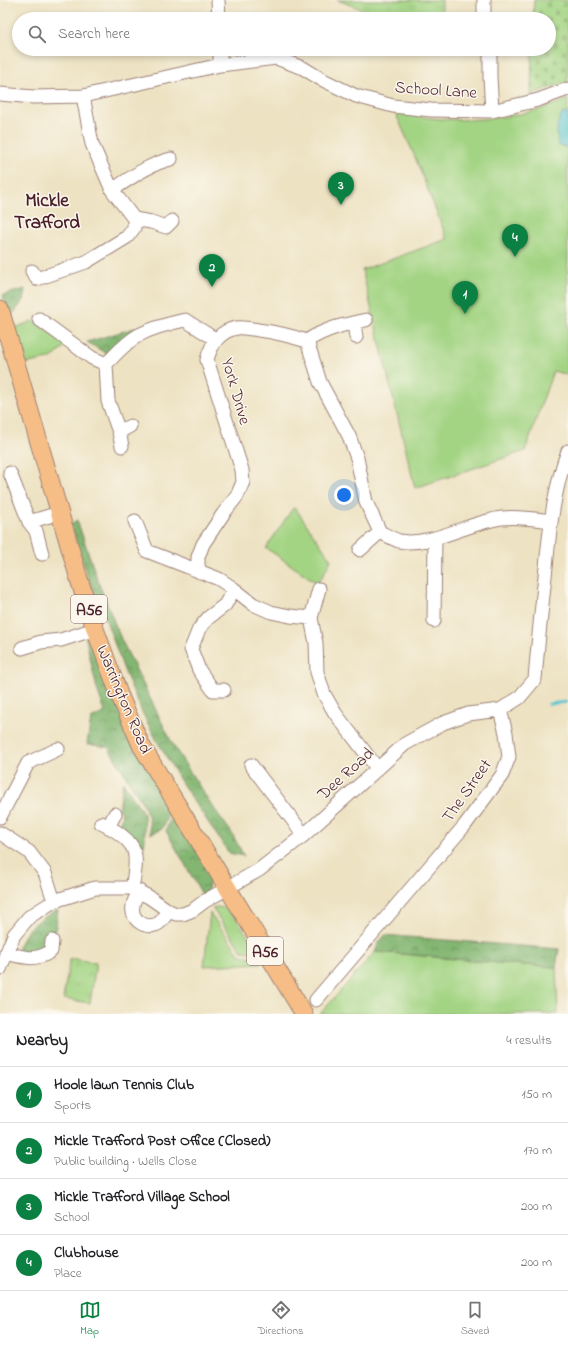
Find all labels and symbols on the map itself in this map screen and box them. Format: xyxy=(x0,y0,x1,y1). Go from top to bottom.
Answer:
street label: School Lane xyxy=(394,75,478,106)
pin: 3 xyxy=(328,172,354,205)
district label: Mickle Trafford xyxy=(14,188,80,237)
pin: 4 xyxy=(502,224,528,257)
pin: 2 xyxy=(199,254,225,287)
pin: 1 xyxy=(452,281,478,314)
street label: York Drive xyxy=(214,355,257,428)
your location xyxy=(334,485,354,505)
road number: A56 xyxy=(71,595,107,623)
street label: Warrington Road xyxy=(88,641,158,759)
street label: Dee Road xyxy=(311,741,380,807)
street label: The Street xyxy=(436,754,498,828)
road number: A56 xyxy=(247,937,283,965)

